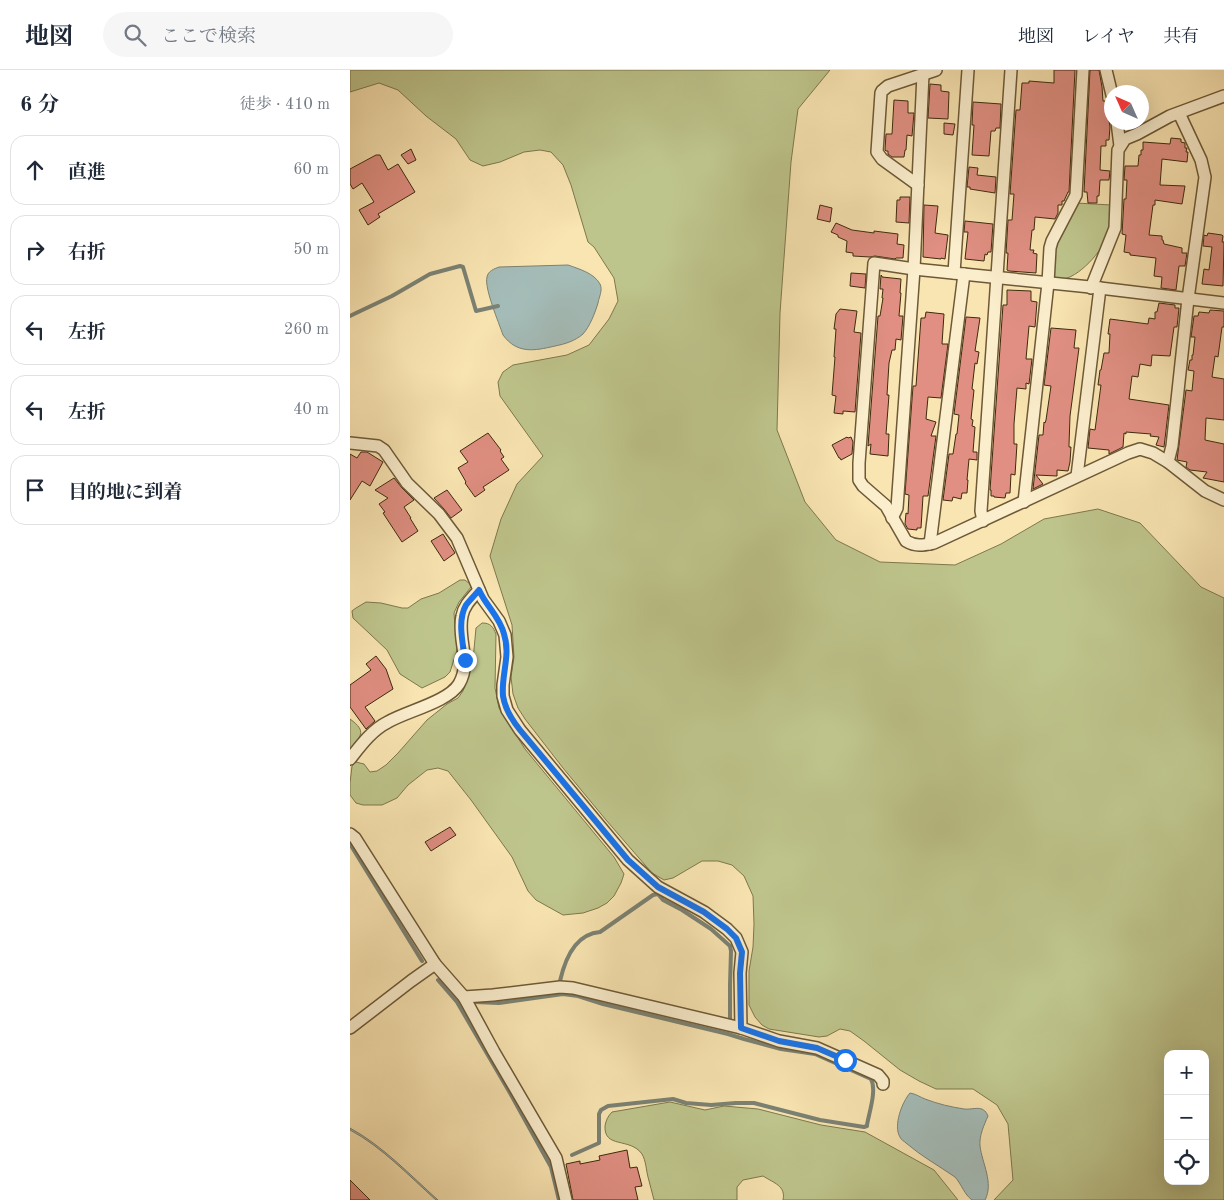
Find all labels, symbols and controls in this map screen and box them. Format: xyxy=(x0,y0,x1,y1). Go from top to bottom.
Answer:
search box xyxy=(103,12,453,57)
icon: search xyxy=(121,21,149,49)
text: 地図 xyxy=(25,26,73,50)
text: ここで検索 xyxy=(161,28,256,47)
text: 地図 xyxy=(1018,28,1054,46)
text: レイヤ xyxy=(1082,28,1135,46)
text: 共有 xyxy=(1163,28,1199,46)
north arrow xyxy=(1104,85,1149,130)
text: 6 分 xyxy=(20,95,59,116)
text: 徒歩 · 410 m xyxy=(240,97,330,113)
icon: ahead xyxy=(21,156,49,184)
text: 60 m xyxy=(293,162,329,178)
text: 直進 xyxy=(68,164,106,183)
icon: right xyxy=(21,236,49,264)
text: 50 m xyxy=(293,242,329,258)
text: 右折 xyxy=(68,244,106,263)
icon: left xyxy=(21,316,49,344)
text: 260 m xyxy=(284,322,329,338)
text: 左折 xyxy=(68,324,106,343)
icon: left xyxy=(21,396,49,424)
text: 40 m xyxy=(293,402,329,418)
text: 左折 xyxy=(68,404,106,423)
icon: arrive xyxy=(21,476,49,504)
text: 目的地に到着 xyxy=(68,484,182,503)
route end xyxy=(454,649,477,672)
route start xyxy=(834,1049,857,1072)
map controls xyxy=(1164,1050,1209,1185)
button: + xyxy=(1164,1050,1209,1095)
button: − xyxy=(1164,1095,1209,1140)
button: locate xyxy=(1164,1140,1209,1185)

